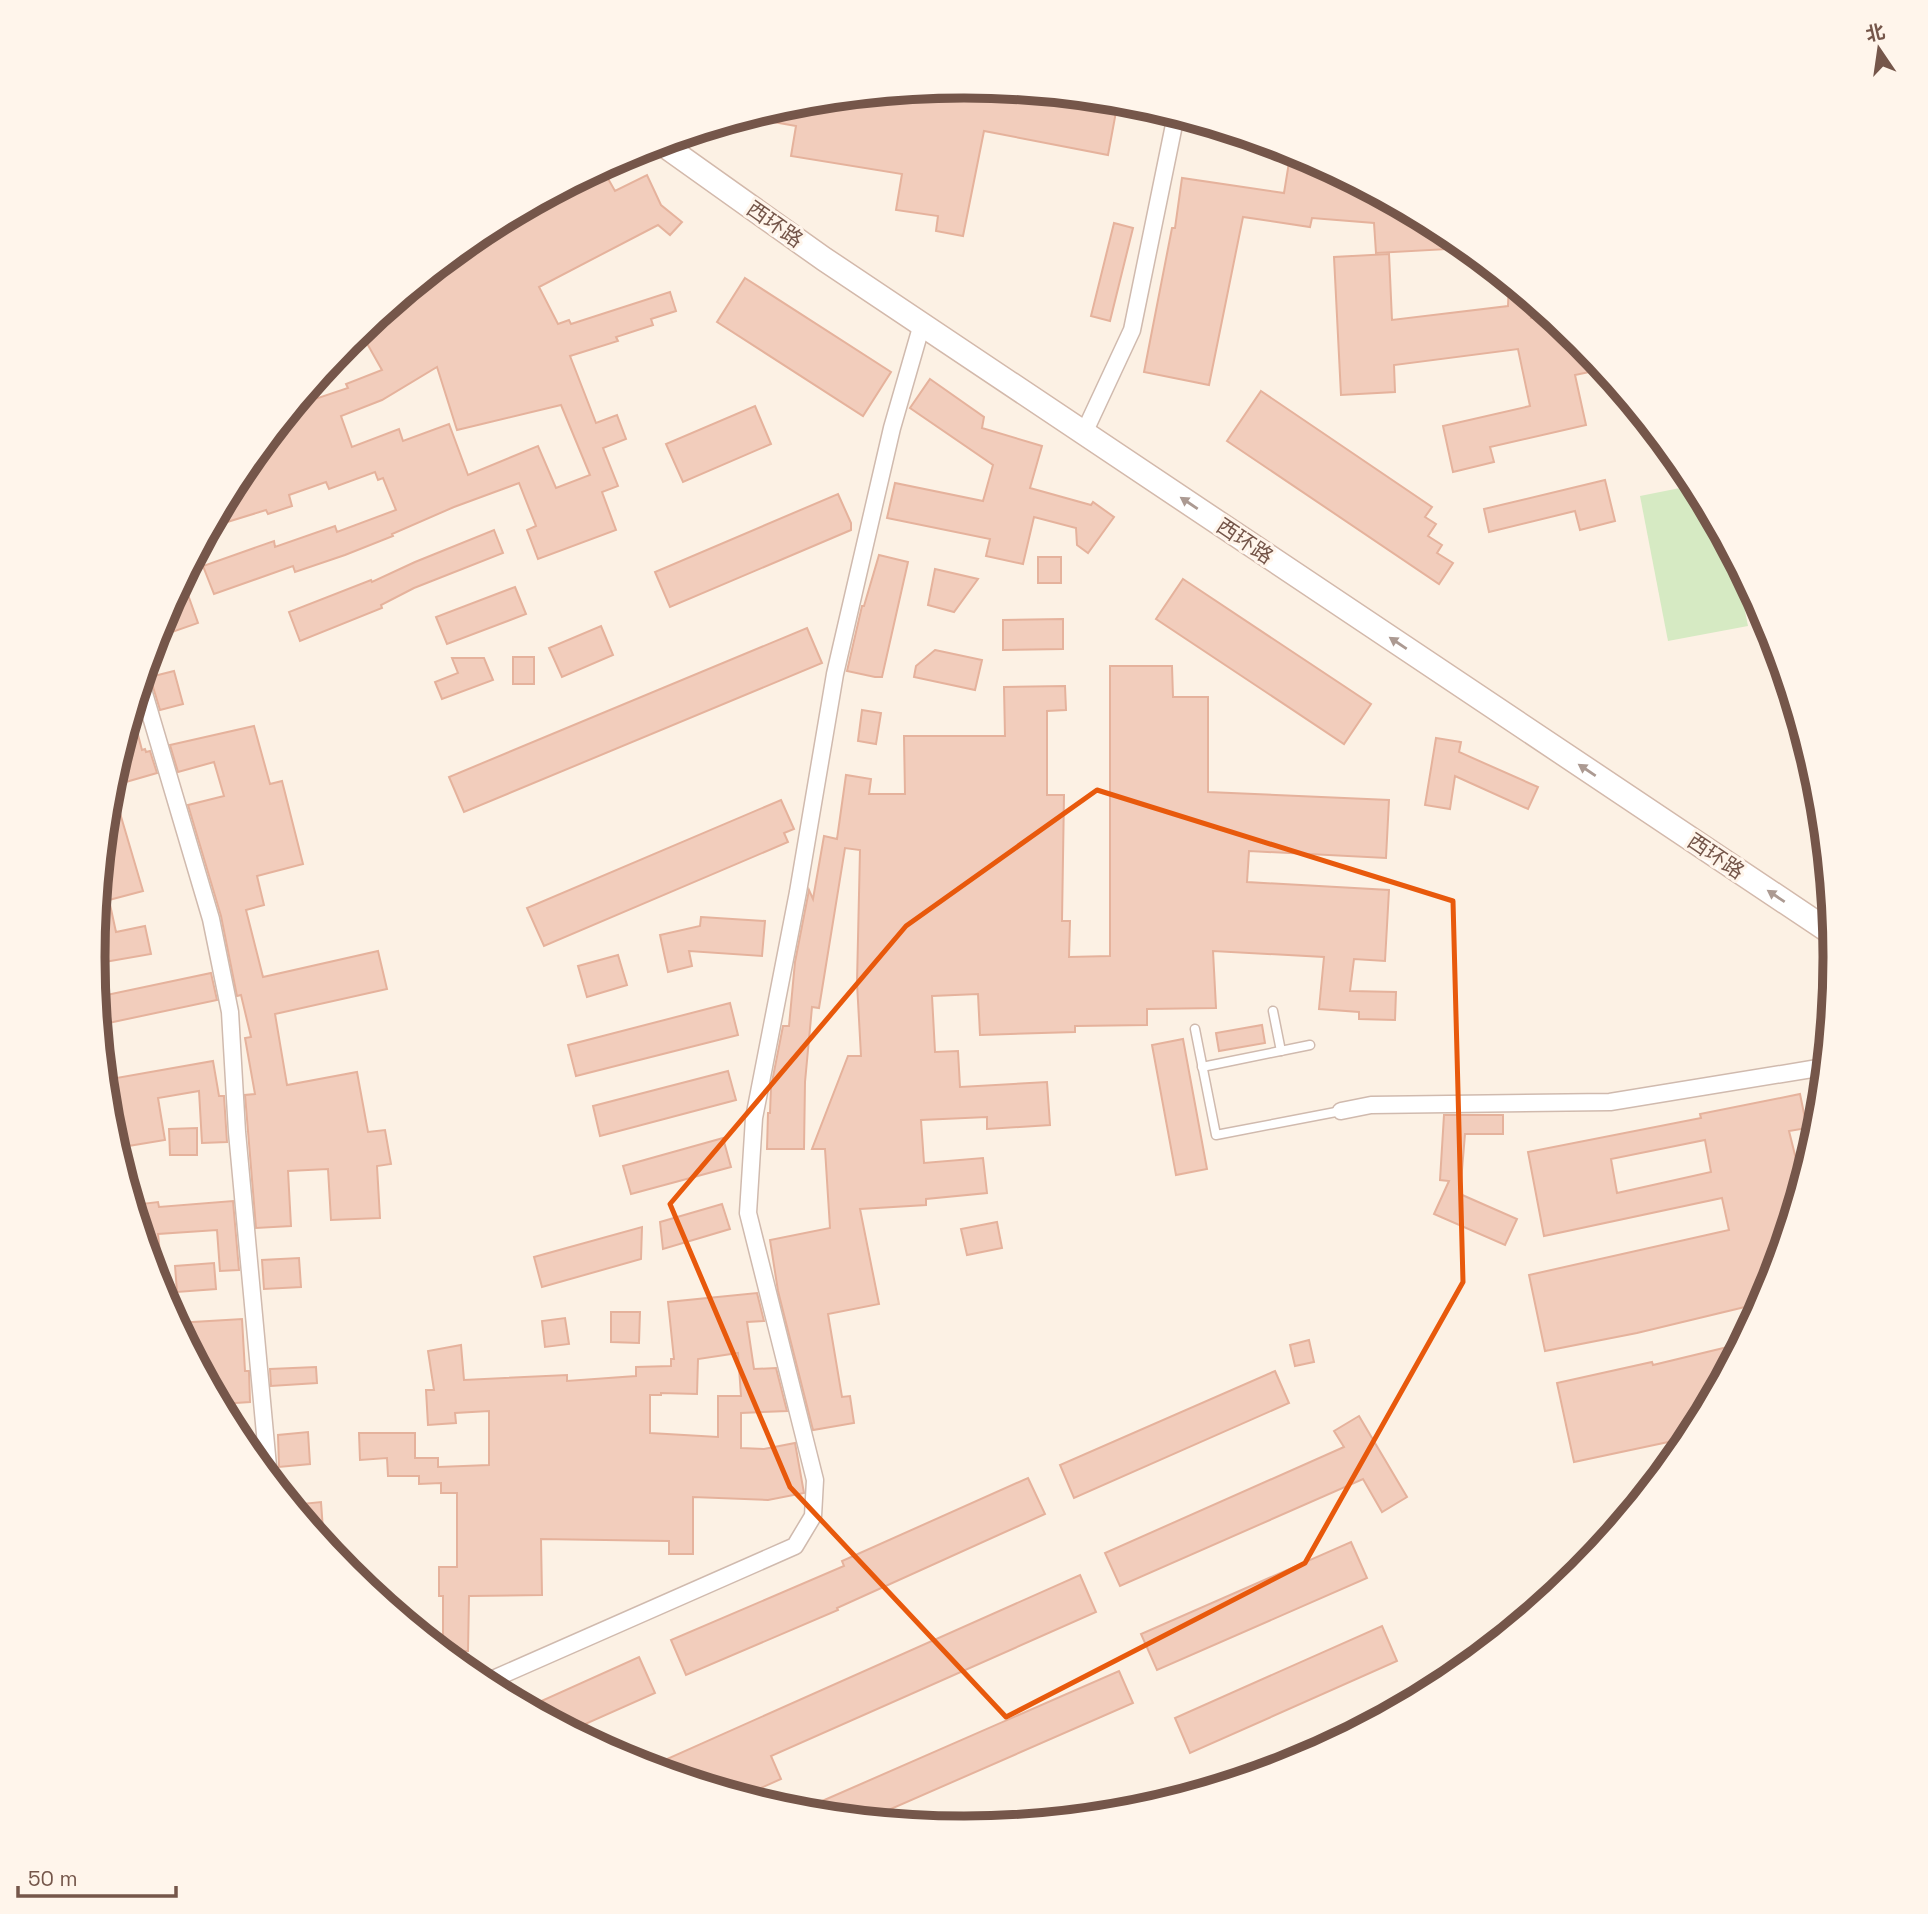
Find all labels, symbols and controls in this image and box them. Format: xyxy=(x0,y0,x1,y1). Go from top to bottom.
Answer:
north arrow xyxy=(1844,14,1914,84)
text: 北 xyxy=(1863,19,1887,47)
street label: 西环路 xyxy=(741,195,809,253)
one-way arrow xyxy=(1179,497,1198,510)
street label: 西环路 xyxy=(1211,512,1279,570)
one-way arrow xyxy=(1388,637,1408,650)
one-way arrow xyxy=(1578,763,1596,777)
street label: 西环路 xyxy=(1682,827,1750,885)
one-way arrow xyxy=(1766,890,1786,903)
scale bar xyxy=(18,1854,175,1898)
text: 50 m xyxy=(28,1865,78,1892)

